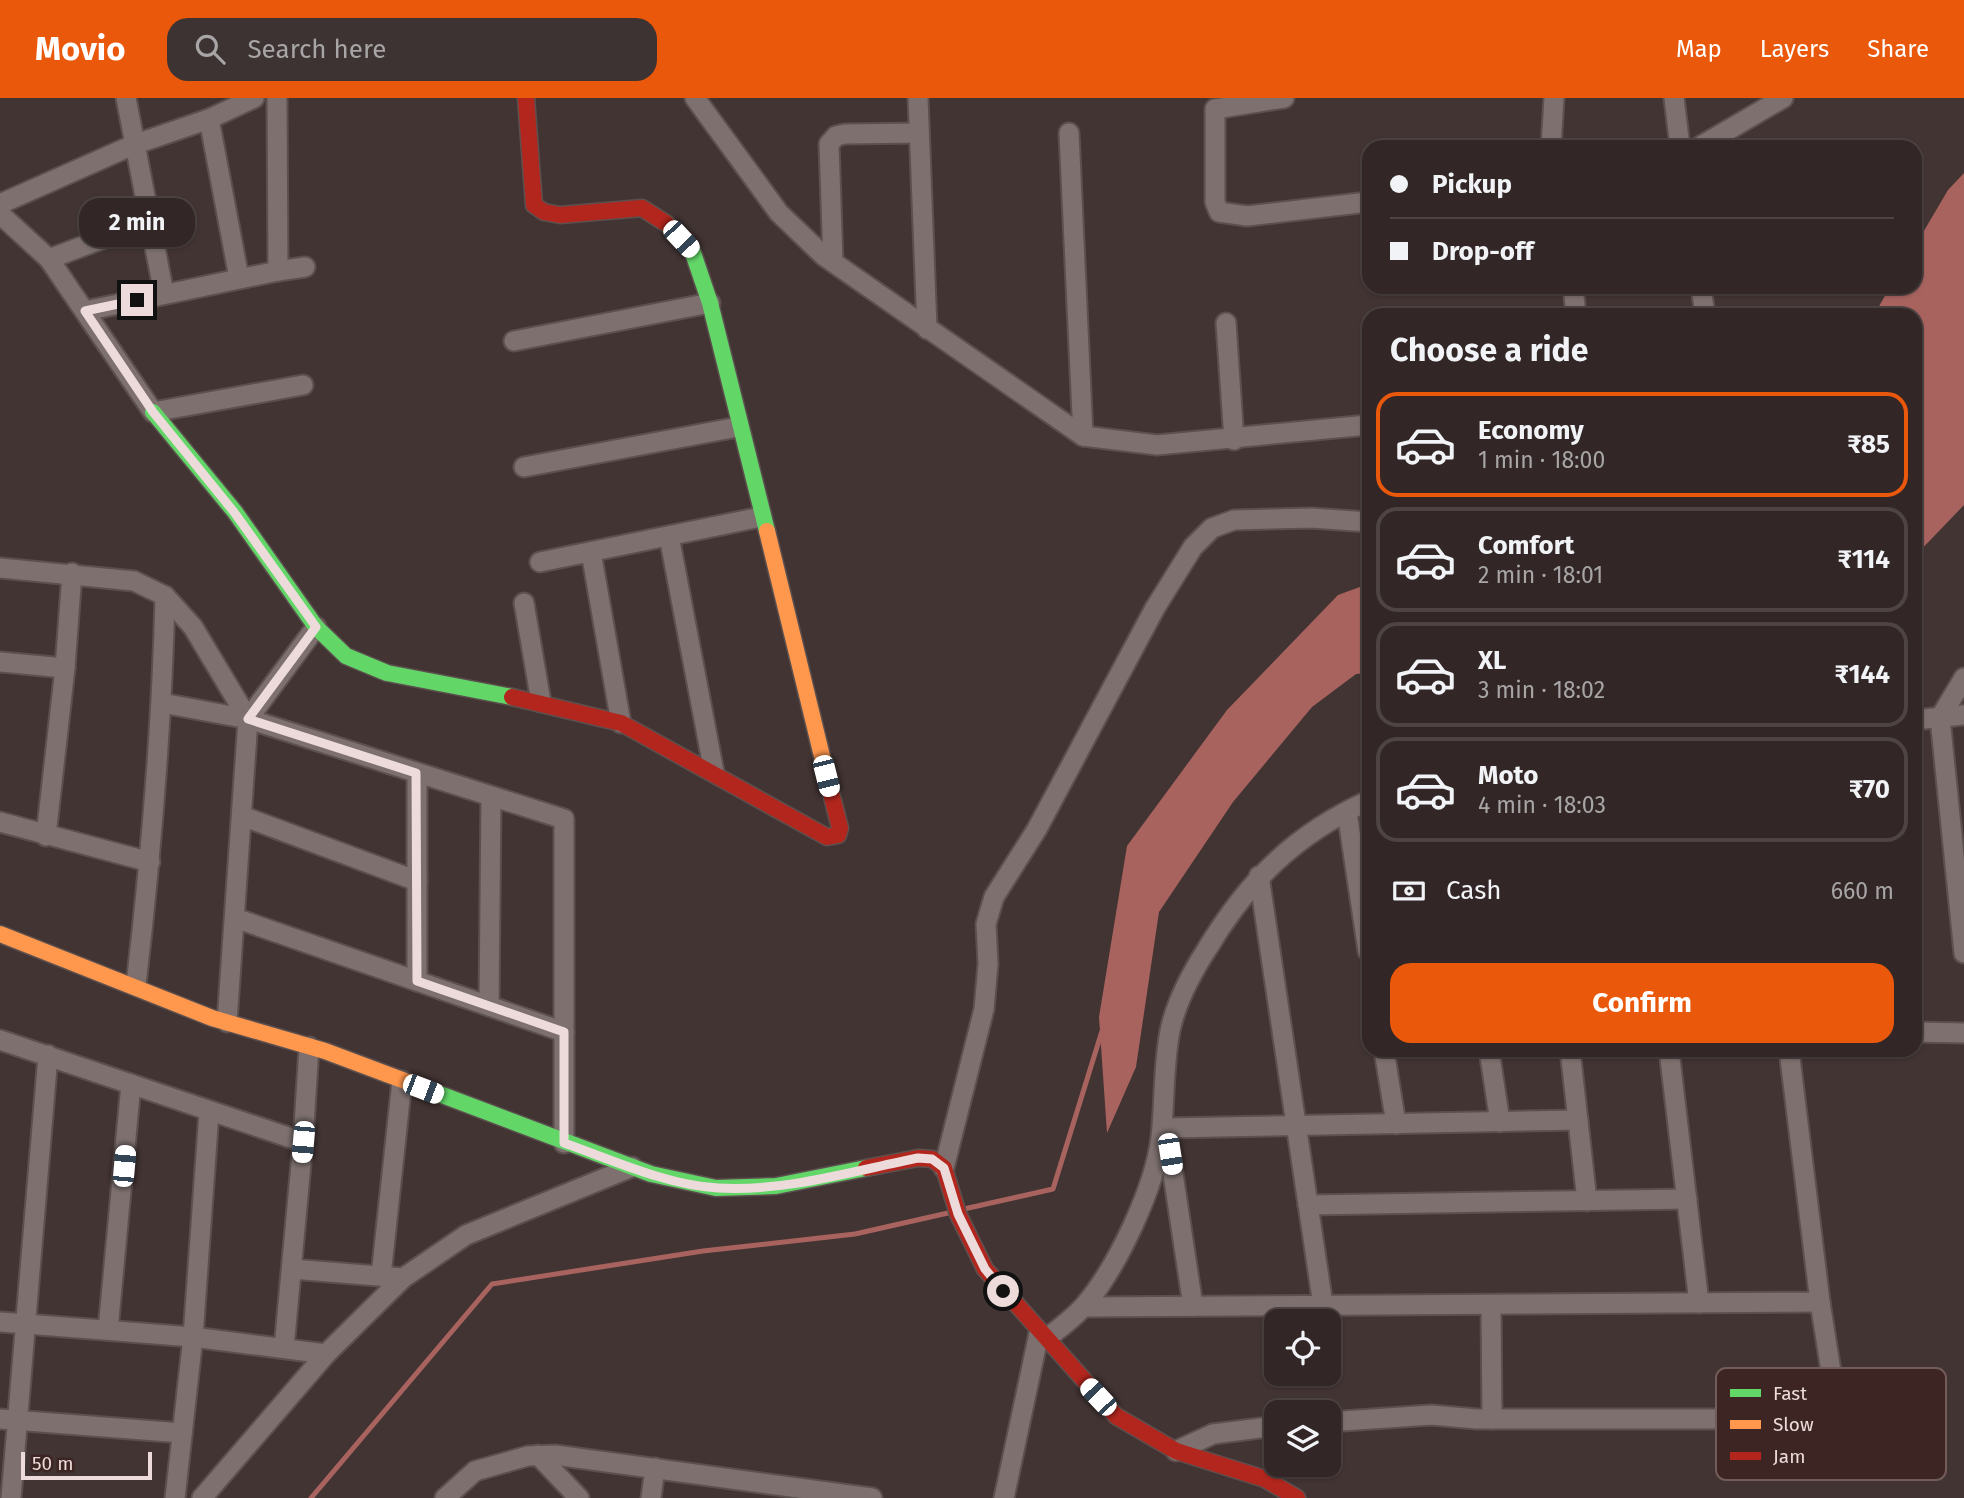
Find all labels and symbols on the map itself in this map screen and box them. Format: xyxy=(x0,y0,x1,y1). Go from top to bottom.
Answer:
callout: 2 min xyxy=(79,198,195,248)
car xyxy=(659,216,704,262)
route end xyxy=(121,284,153,316)
car xyxy=(811,753,842,799)
car xyxy=(400,1072,447,1106)
car xyxy=(291,1120,316,1164)
car xyxy=(1157,1132,1184,1176)
car xyxy=(112,1144,137,1188)
route start xyxy=(987,1275,1019,1307)
legend xyxy=(1716,1368,1946,1480)
car xyxy=(1076,1374,1121,1420)
text: Fast xyxy=(1773,1382,1807,1405)
text: Slow xyxy=(1773,1413,1814,1436)
text: Jam xyxy=(1773,1445,1805,1468)
scale bar xyxy=(21,1449,152,1481)

